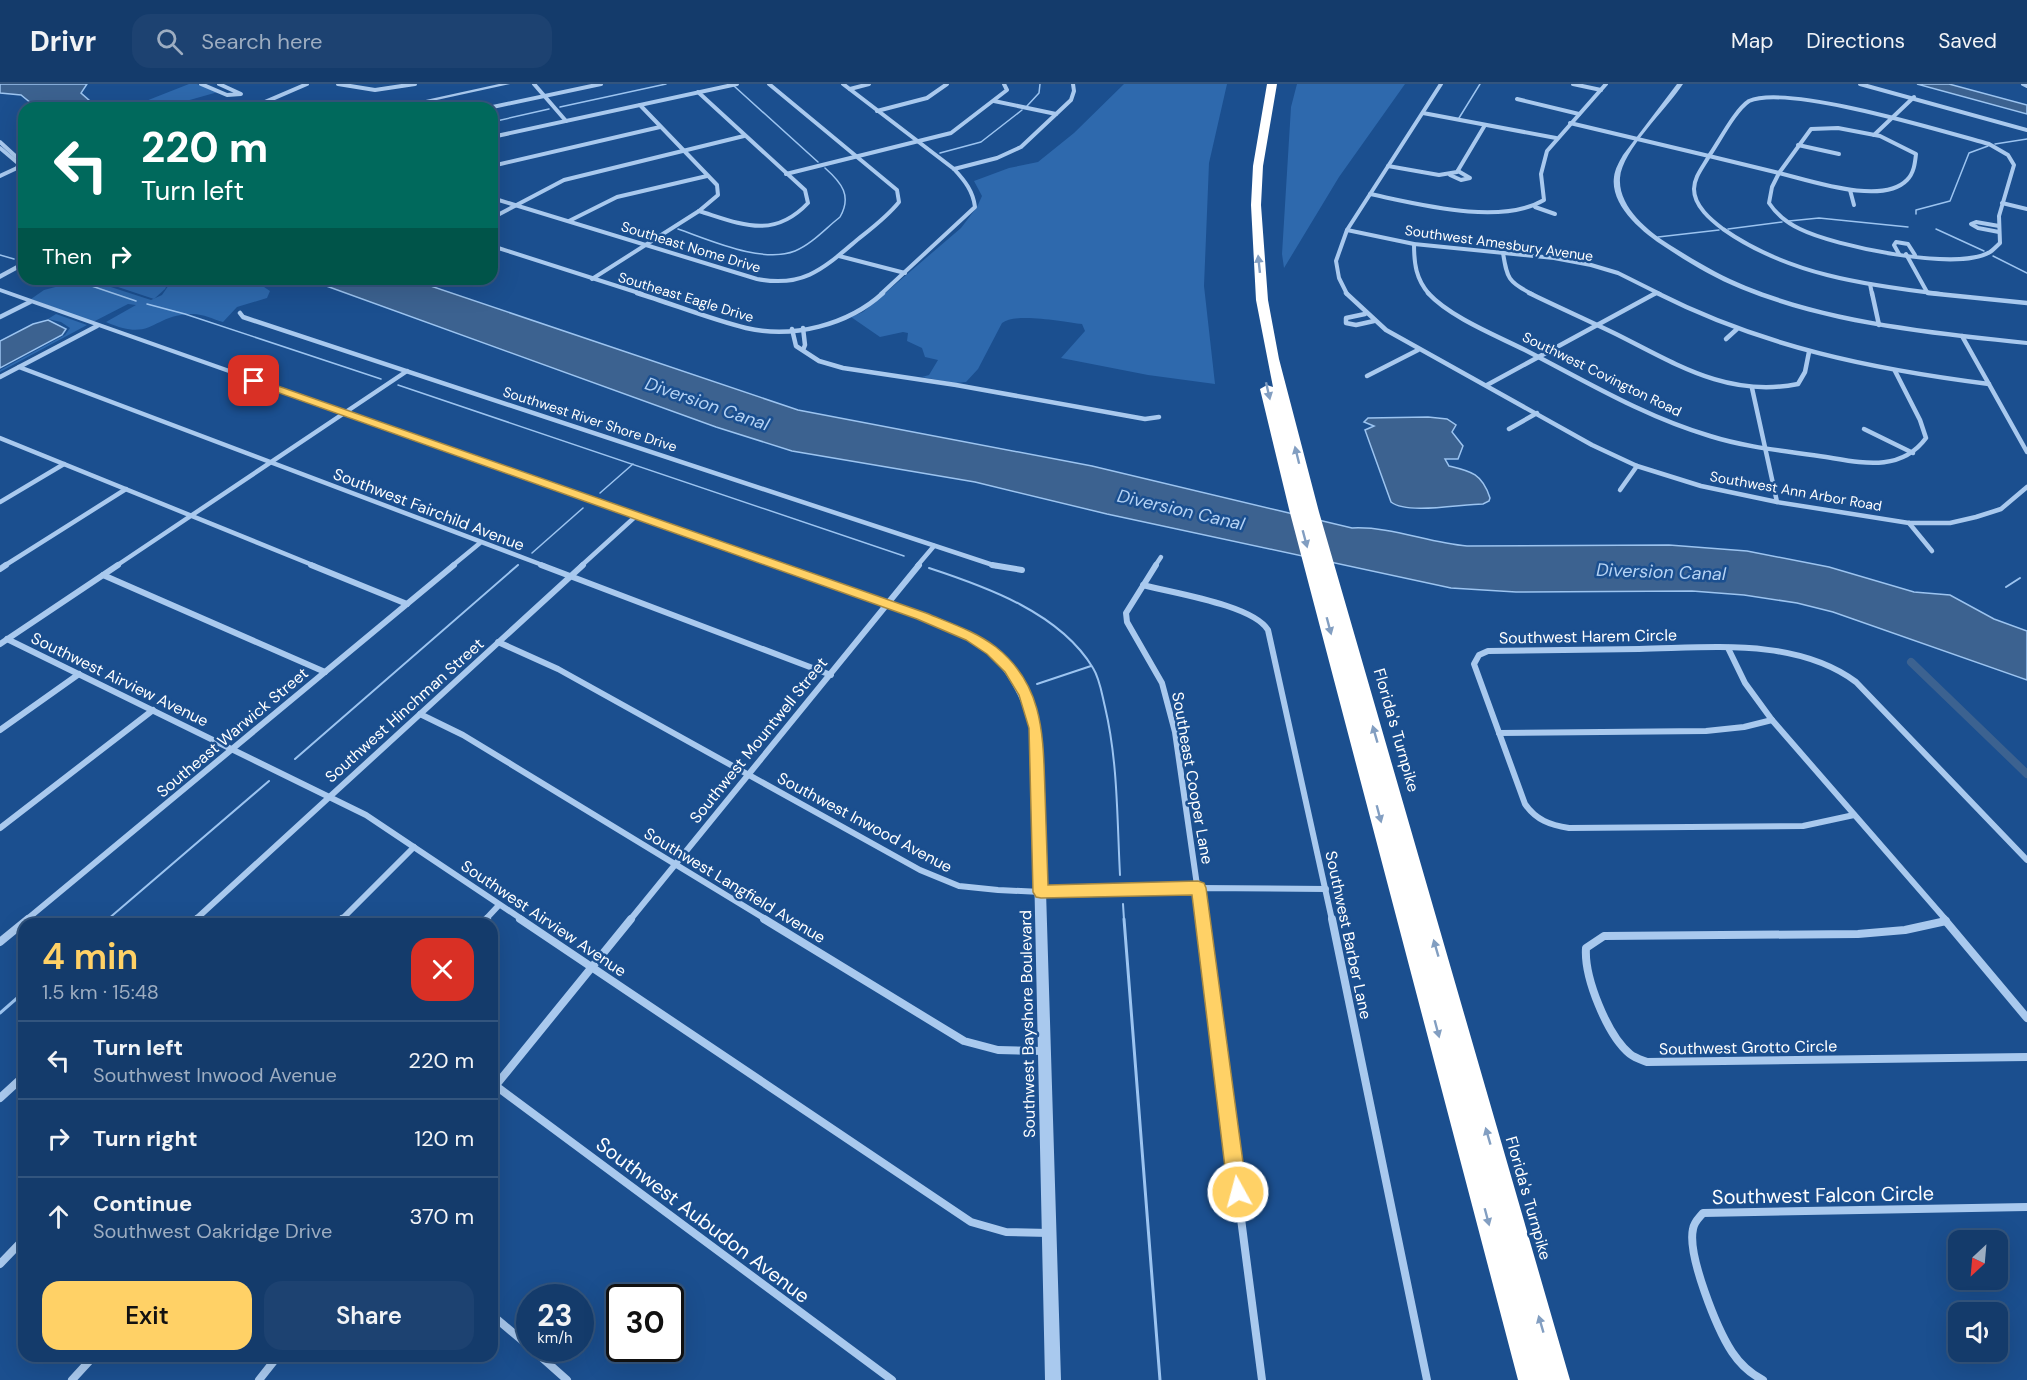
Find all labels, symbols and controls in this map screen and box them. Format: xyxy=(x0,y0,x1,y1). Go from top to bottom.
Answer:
search box xyxy=(132,14,552,68)
text: Drivr xyxy=(30,23,96,60)
icon: search xyxy=(153,25,186,58)
text: Search here xyxy=(201,27,323,56)
text: Map xyxy=(1731,27,1773,55)
text: Directions xyxy=(1806,27,1905,55)
text: Saved xyxy=(1938,27,1997,55)
text: 220 m xyxy=(141,120,268,175)
icon: left xyxy=(42,126,120,204)
text: Turn left xyxy=(141,173,244,208)
street label: Southeast Nome Drive xyxy=(619,217,763,277)
street label: Southwest Amesbury Avenue xyxy=(1404,221,1594,265)
icon: right xyxy=(104,240,137,273)
text: Then xyxy=(42,242,92,271)
one-way arrow xyxy=(1254,255,1264,274)
street label: Southeast Eagle Drive xyxy=(616,268,756,326)
street label: Southwest Covington Road xyxy=(1519,328,1685,420)
pin xyxy=(228,355,279,406)
icon: arrive xyxy=(237,364,270,397)
water label: Diversion Canal xyxy=(642,372,773,437)
street label: Southwest River Shore Drive xyxy=(501,382,679,456)
one-way arrow xyxy=(1264,382,1273,401)
one-way arrow xyxy=(1291,446,1301,465)
street label: Southwest Fairchild Avenue xyxy=(330,463,527,556)
street label: Southwest Ann Arbor Road xyxy=(1709,467,1883,515)
water label: Diversion Canal xyxy=(1115,484,1248,537)
one-way arrow xyxy=(1301,530,1310,548)
water label: Diversion Canal xyxy=(1596,558,1727,586)
one-way arrow xyxy=(1324,617,1334,635)
street label: Southwest Harem Circle xyxy=(1499,624,1677,649)
street label: Southwest Airview Avenue xyxy=(28,627,212,732)
street label: Southwest Hinchman Street xyxy=(321,633,488,787)
street label: Southwest Mountwell Street xyxy=(685,653,832,828)
street label: Southeast Warwick Street xyxy=(152,663,312,802)
street label: Florida's Turnpike xyxy=(1369,666,1424,794)
street label: Southeast Cooper Lane xyxy=(1167,690,1218,866)
one-way arrow xyxy=(1369,725,1379,743)
street label: Southwest Inwood Avenue xyxy=(774,767,956,878)
one-way arrow xyxy=(1375,806,1384,824)
street label: Southwest Langfield Avenue xyxy=(640,823,829,948)
street label: Southwest Barber Lane xyxy=(1320,849,1377,1021)
street label: Southwest Airview Avenue xyxy=(457,855,630,982)
street label: Southwest Bayshore Boulevard xyxy=(1015,910,1040,1138)
text: 4 min xyxy=(42,933,138,980)
button: close xyxy=(411,938,474,1001)
one-way arrow xyxy=(1430,939,1440,957)
text: 1.5 km · 15:48 xyxy=(42,979,159,1005)
one-way arrow xyxy=(1432,1020,1442,1038)
text: Turn left xyxy=(93,1033,183,1062)
street label: Southwest Grotto Circle xyxy=(1659,1035,1837,1060)
icon: left xyxy=(42,1044,75,1077)
text: 220 m xyxy=(408,1046,474,1075)
text: Southwest Inwood Avenue xyxy=(93,1062,337,1088)
icon: right xyxy=(42,1122,75,1155)
text: Turn right xyxy=(93,1124,198,1153)
text: 120 m xyxy=(414,1124,474,1153)
one-way arrow xyxy=(1483,1127,1492,1145)
street label: Southwest Aubudon Avenue xyxy=(591,1131,815,1309)
street label: Florida's Turnpike xyxy=(1501,1134,1556,1262)
position arrow xyxy=(1206,1160,1270,1224)
street label: Southwest Falcon Circle xyxy=(1712,1180,1934,1210)
text: Continue xyxy=(93,1189,192,1218)
icon: ahead xyxy=(42,1200,75,1233)
text: 370 m xyxy=(409,1202,474,1231)
one-way arrow xyxy=(1483,1208,1493,1226)
text: Southwest Oakridge Drive xyxy=(93,1218,332,1244)
north arrow xyxy=(1948,1230,2008,1290)
map controls xyxy=(1948,1230,2008,1362)
button: Exit xyxy=(42,1281,252,1350)
button: Share xyxy=(264,1281,474,1350)
speed limit sign: 30 xyxy=(606,1284,684,1362)
text: 23 xyxy=(537,1296,573,1335)
button: sound xyxy=(1948,1302,2008,1362)
one-way arrow xyxy=(1536,1315,1545,1333)
text: km/h xyxy=(537,1328,573,1348)

